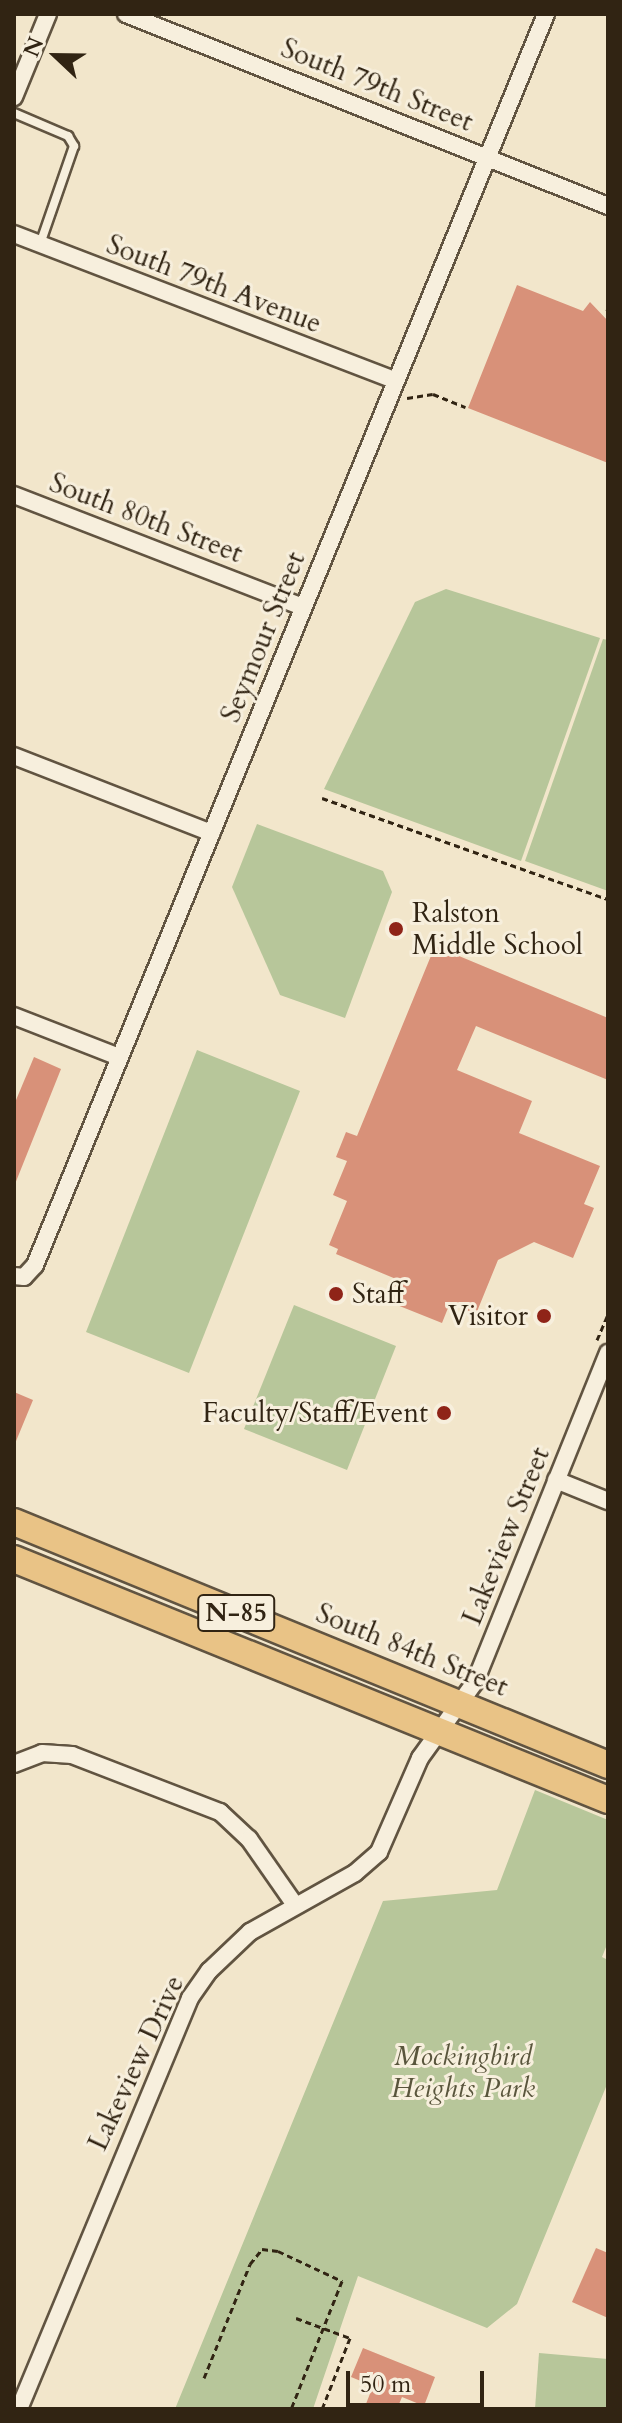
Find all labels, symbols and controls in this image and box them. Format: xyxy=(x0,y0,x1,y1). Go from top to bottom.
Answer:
north arrow xyxy=(16,16,96,96)
street label: South 79th Street xyxy=(276,31,478,139)
text: N xyxy=(16,33,51,61)
street label: South 79th Avenue xyxy=(102,228,326,340)
street label: South 80th Street xyxy=(45,466,247,570)
street label: Seymour Street xyxy=(214,547,312,727)
place label: Ralston Middle School xyxy=(412,896,583,962)
marker: Ralston Middle School xyxy=(387,920,405,938)
place label: Staff xyxy=(352,1277,404,1311)
marker: Staff xyxy=(327,1285,345,1303)
place label: Visitor xyxy=(448,1299,528,1333)
marker: Visitor xyxy=(535,1307,553,1325)
place label: Faculty/Staff/Event xyxy=(202,1396,428,1430)
marker: Faculty/Staff/Event xyxy=(435,1404,453,1422)
street label: Lakeview Street xyxy=(455,1442,557,1630)
road number: N-85 xyxy=(196,1591,276,1635)
street label: South 84th Street xyxy=(311,1596,513,1704)
street label: Lakeview Drive xyxy=(81,1970,191,2156)
park label: Mockingbird Heights Park xyxy=(391,2039,535,2105)
scale bar xyxy=(350,2355,488,2405)
text: 50 m xyxy=(360,2368,411,2401)

